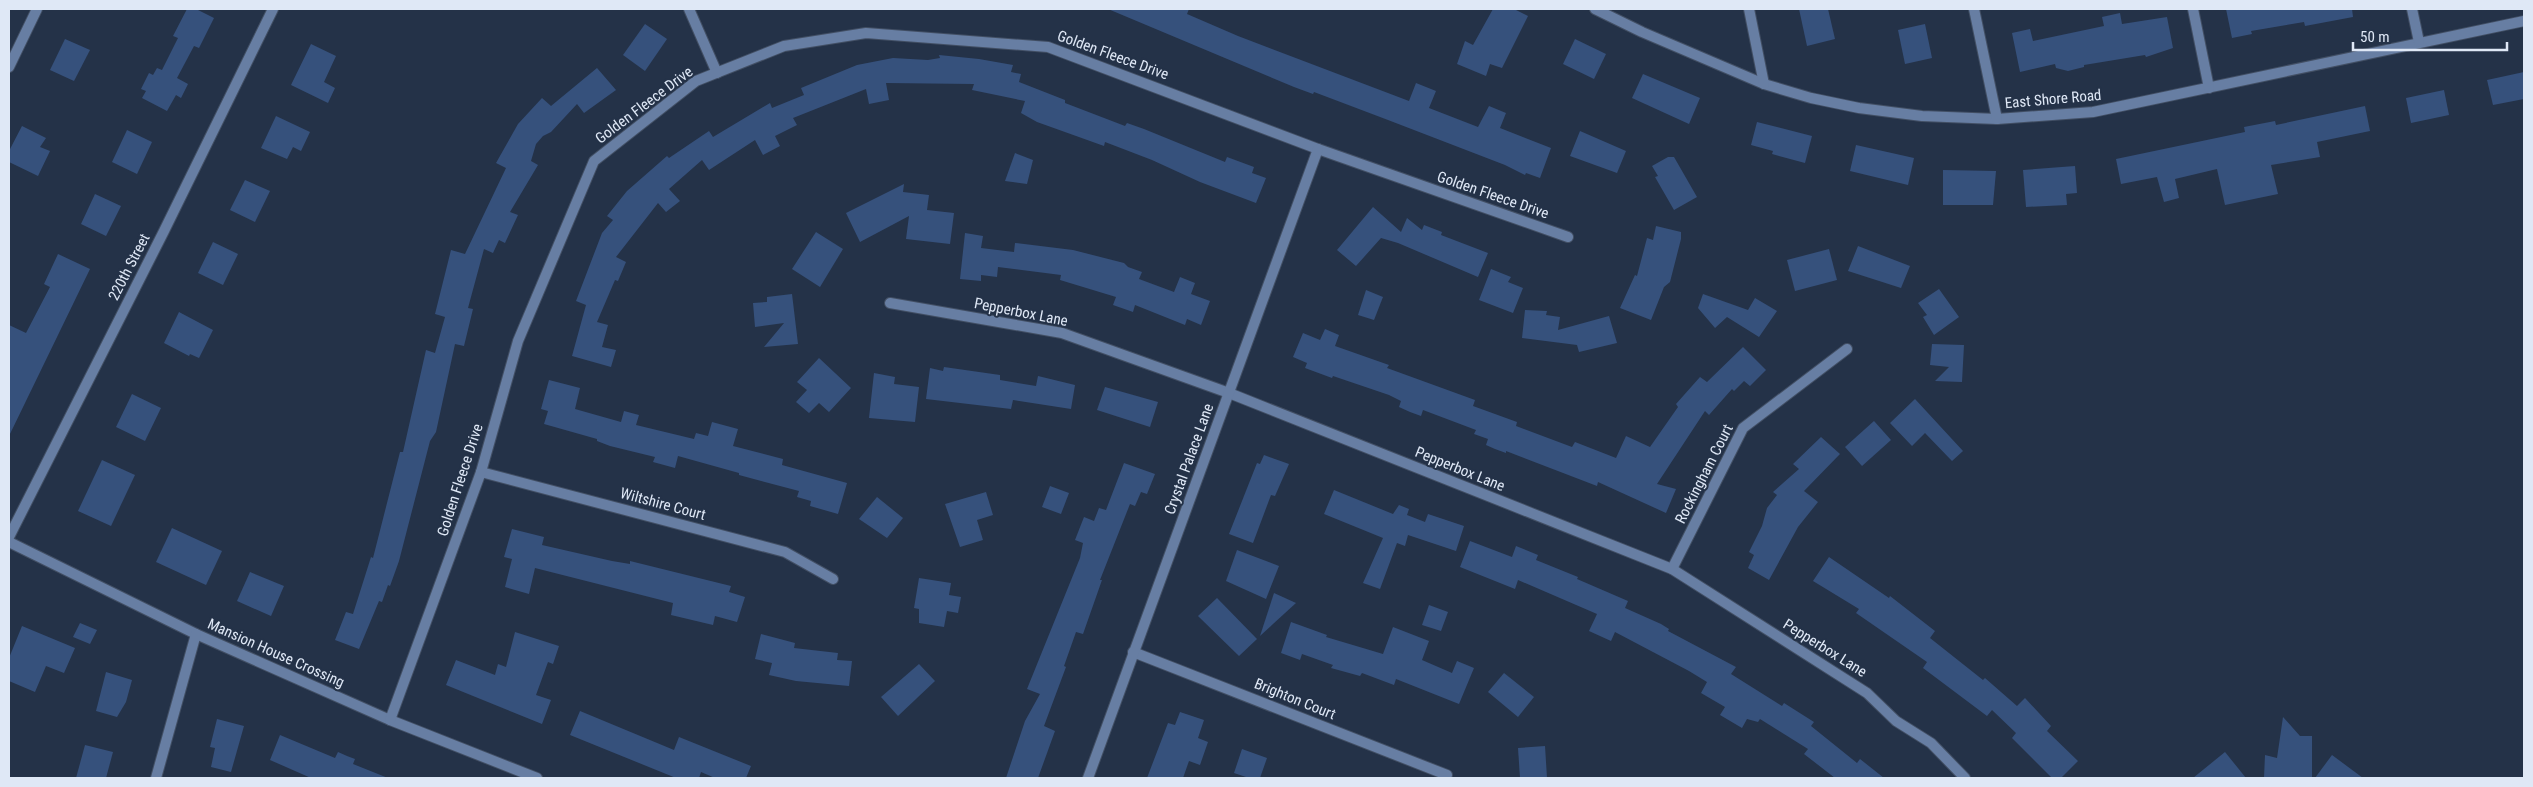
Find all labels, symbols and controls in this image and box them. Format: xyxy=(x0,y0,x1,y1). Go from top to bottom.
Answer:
scale bar xyxy=(2353,20,2507,52)
street label: Golden Fleece Drive xyxy=(1055,27,1171,83)
text: 50 m xyxy=(2360,28,2390,46)
street label: Golden Fleece Drive xyxy=(592,63,696,147)
street label: East Shore Road xyxy=(2004,86,2102,112)
street label: Golden Fleece Drive xyxy=(1435,167,1551,223)
street label: 220th Street xyxy=(105,231,153,303)
street label: Pepperbox Lane xyxy=(973,294,1069,330)
street label: Crystal Palace Lane xyxy=(1161,401,1217,517)
street label: Rockingham Court xyxy=(1671,421,1737,527)
street label: Golden Fleece Drive xyxy=(433,422,487,538)
street label: Pepperbox Lane xyxy=(1413,443,1507,495)
street label: Wiltshire Court xyxy=(618,484,708,524)
street label: Mansion House Crossing xyxy=(205,615,347,691)
street label: Pepperbox Lane xyxy=(1780,615,1870,681)
street label: Brighton Court xyxy=(1252,675,1338,723)

